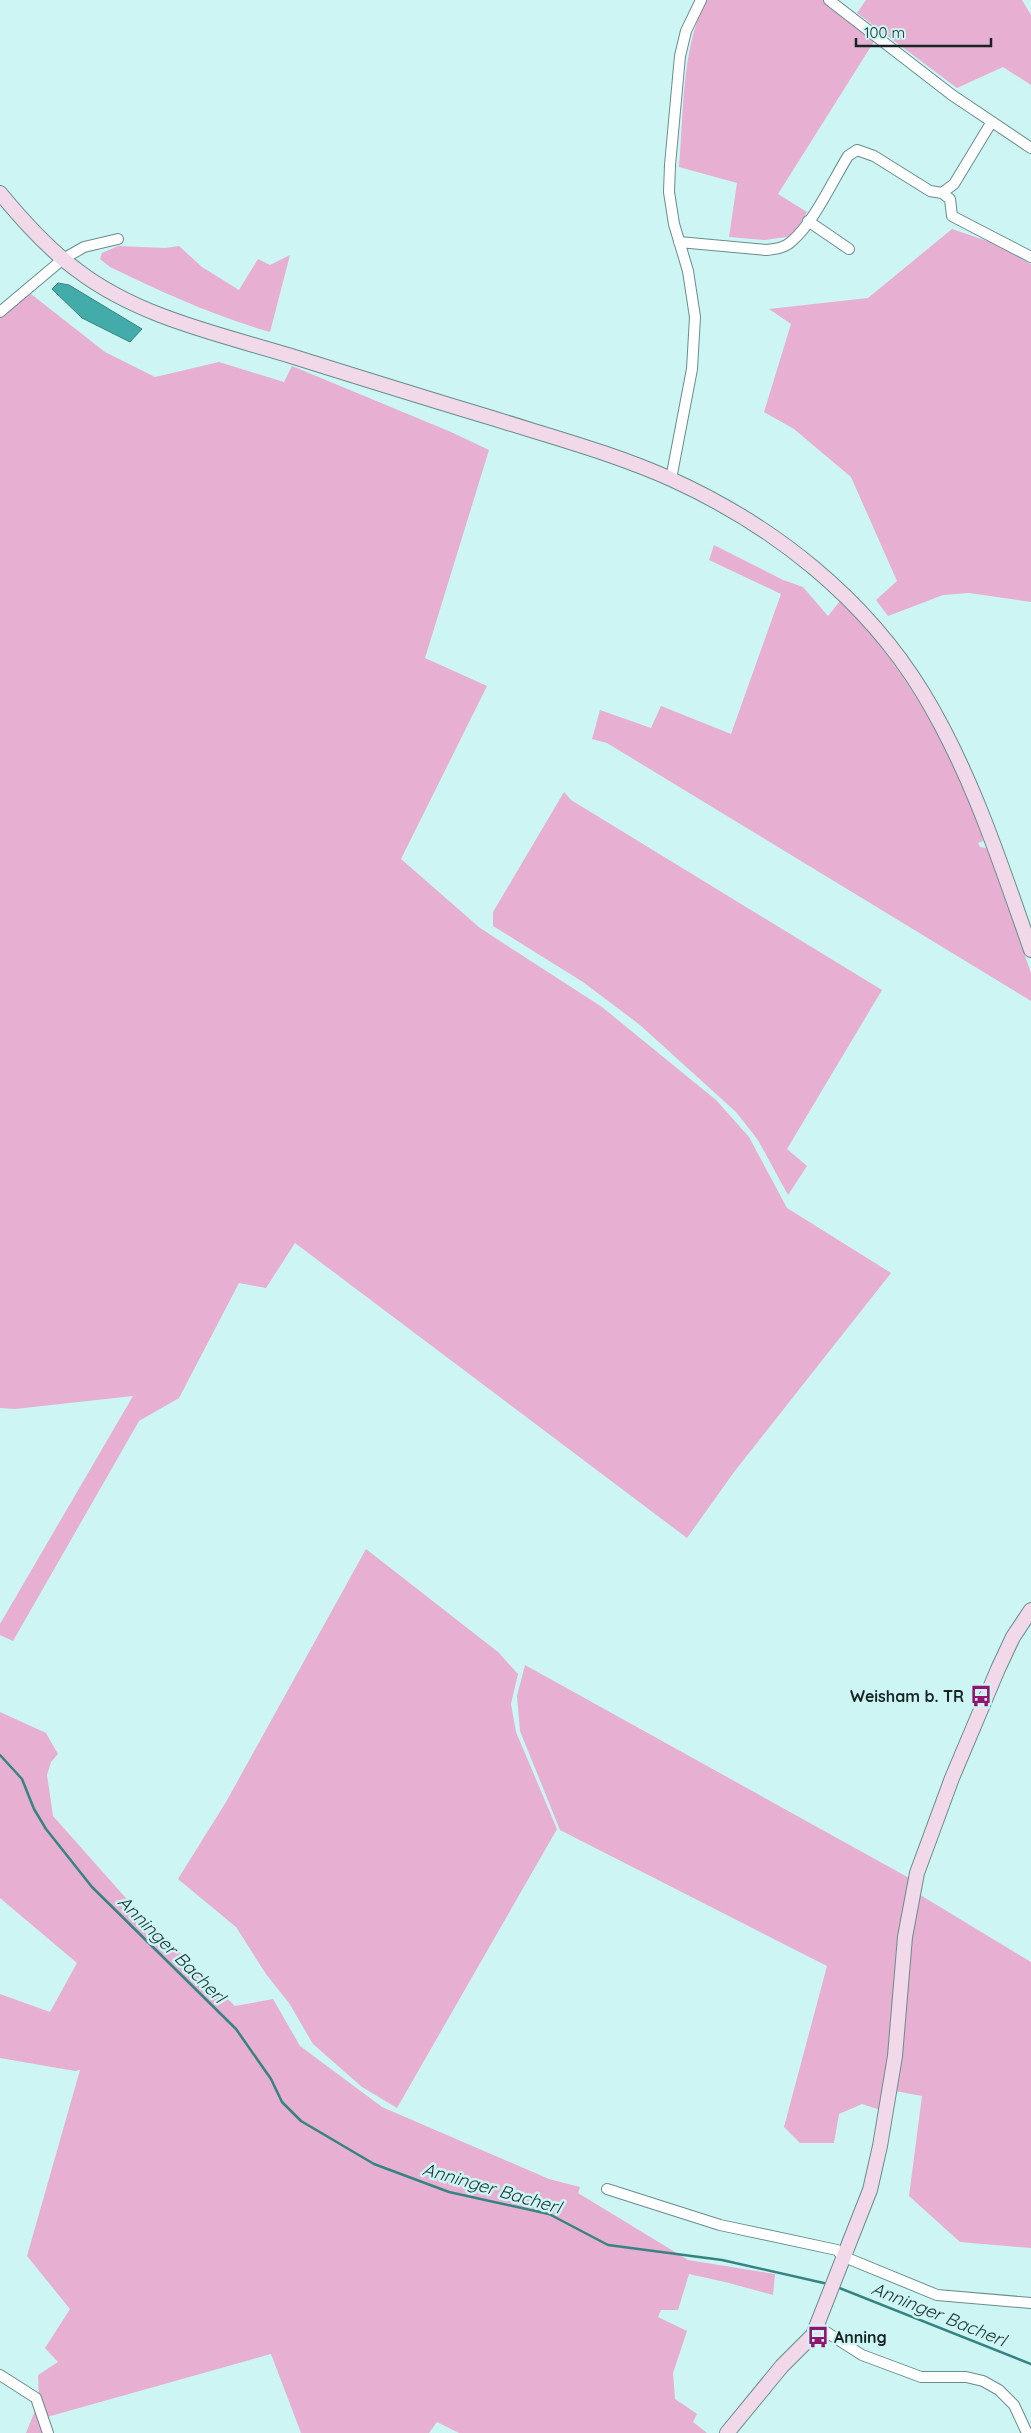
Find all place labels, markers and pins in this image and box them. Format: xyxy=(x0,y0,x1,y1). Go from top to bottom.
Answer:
bus stop icon: Weisham b. TR xyxy=(968,1683,994,1709)
place label: Weisham b. TR xyxy=(850,1686,964,1706)
bus stop icon: Anning xyxy=(805,2324,831,2350)
place label: Anning xyxy=(834,2327,887,2347)

